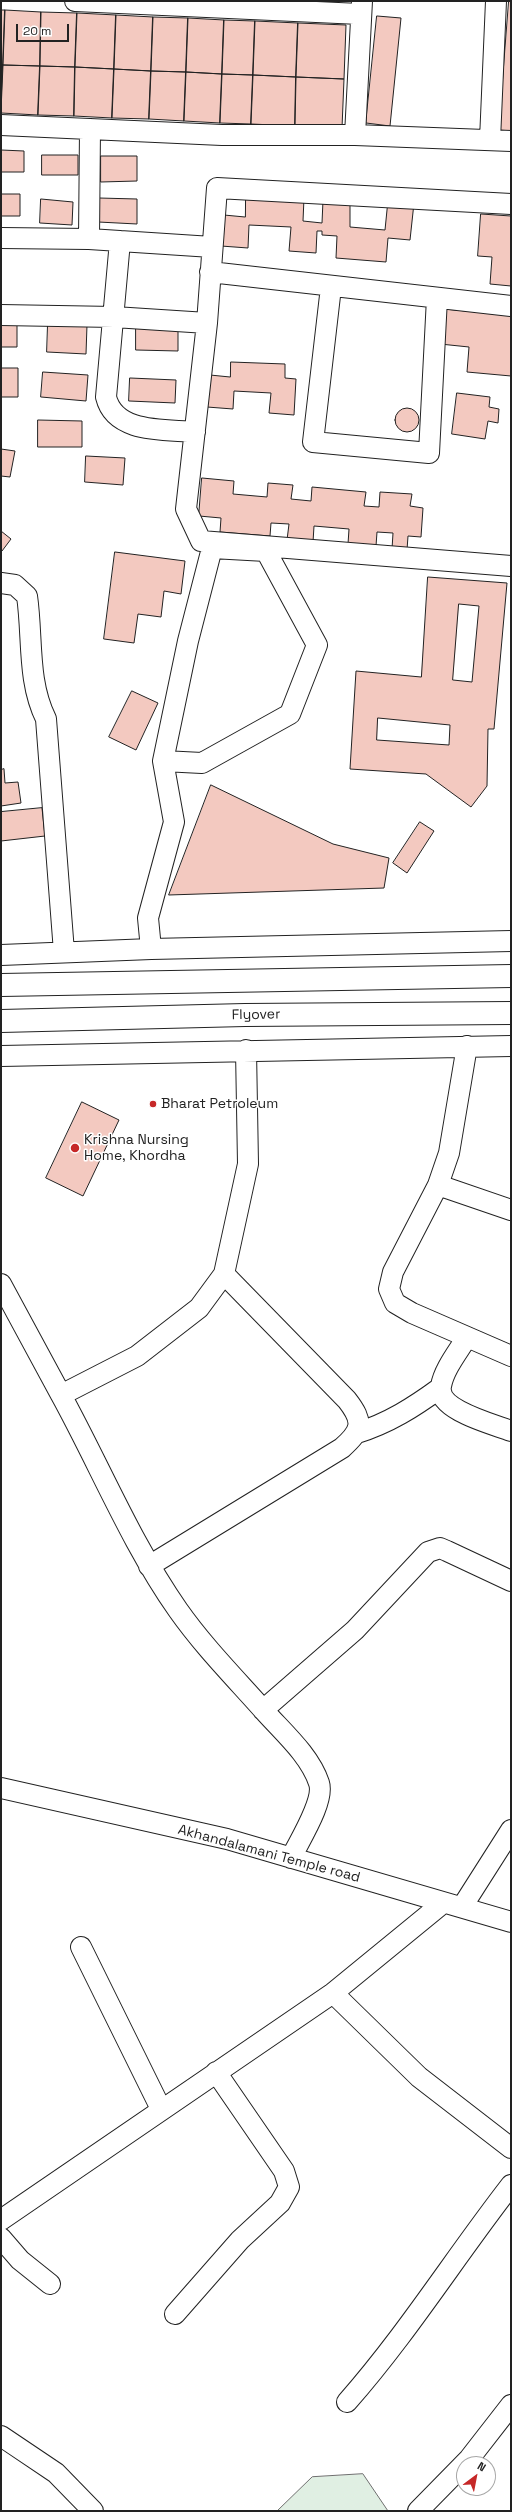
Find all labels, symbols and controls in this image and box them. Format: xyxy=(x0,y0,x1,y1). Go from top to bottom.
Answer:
scale bar xyxy=(18,16,71,42)
text: 20 m xyxy=(23,23,51,39)
street label: Flyover xyxy=(231,1006,281,1024)
place label: Bharat Petroleum xyxy=(161,1096,278,1112)
marker: Bharat Petroleum xyxy=(148,1099,158,1109)
place label: Krishna Nursing Home, Khordha xyxy=(84,1132,189,1164)
marker: Krishna Nursing Home, Khordha xyxy=(69,1142,81,1154)
street label: Akhandalamani Temple road xyxy=(176,1822,362,1886)
north arrow xyxy=(456,2456,496,2496)
text: N xyxy=(475,2459,489,2475)

